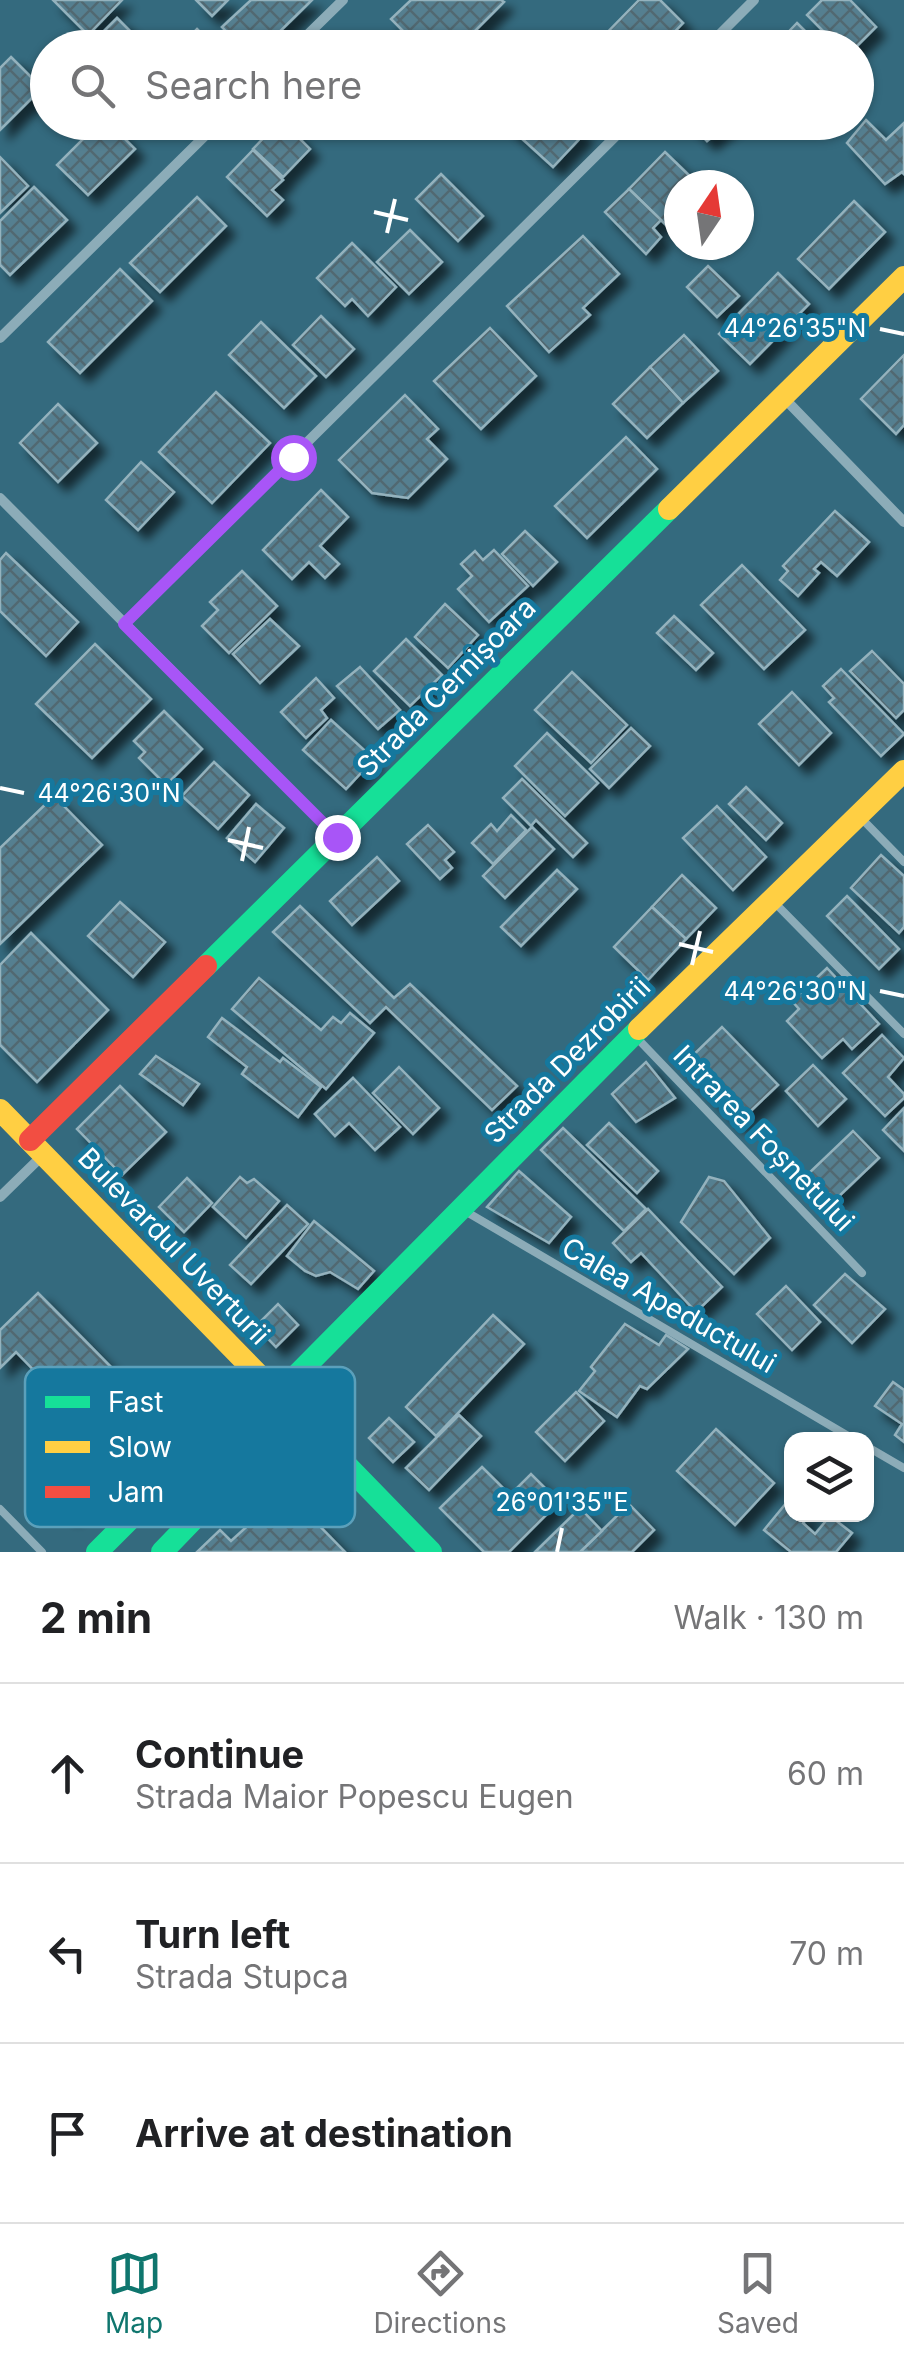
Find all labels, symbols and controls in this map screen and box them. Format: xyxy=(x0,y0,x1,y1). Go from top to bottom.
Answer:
search box xyxy=(30,30,874,140)
icon: search xyxy=(65,58,120,113)
text: Search here xyxy=(145,62,362,108)
north arrow xyxy=(664,170,754,260)
text: 44°26'35"N xyxy=(724,313,866,343)
route start xyxy=(271,435,317,481)
street label: Strada Cernișoara xyxy=(349,590,543,784)
text: 44°26'30"N xyxy=(37,778,181,808)
route end xyxy=(315,815,361,861)
street label: Strada Dezrobirii xyxy=(477,970,657,1150)
text: 44°26'30"N xyxy=(723,976,867,1006)
street label: Intrarea Foșnetului xyxy=(667,1038,861,1238)
street label: Bulevardul Uverturii xyxy=(71,1140,277,1352)
street label: Calea Apeductului xyxy=(556,1230,782,1380)
legend xyxy=(25,1367,355,1527)
text: Fast xyxy=(108,1385,164,1419)
text: Slow xyxy=(108,1430,172,1464)
map controls xyxy=(784,1432,874,1522)
button: layers xyxy=(784,1432,874,1522)
text: Jam xyxy=(108,1475,164,1509)
text: 26°01'35"E xyxy=(496,1487,628,1517)
text: 2 min xyxy=(40,1592,152,1643)
text: Walk · 130 m xyxy=(674,1598,864,1637)
text: Continue xyxy=(135,1731,304,1777)
icon: ahead xyxy=(40,1746,95,1801)
text: 60 m xyxy=(787,1754,864,1793)
text: Strada Maior Popescu Eugen xyxy=(135,1777,574,1816)
text: Turn left xyxy=(135,1911,290,1957)
icon: left xyxy=(40,1926,95,1981)
text: 70 m xyxy=(789,1934,864,1973)
text: Strada Stupca xyxy=(135,1957,349,1996)
icon: arrive xyxy=(40,2106,95,2161)
text: Arrive at destination xyxy=(135,2110,513,2156)
tab: Map xyxy=(105,2246,163,2340)
tab: Directions xyxy=(373,2246,507,2340)
tab: Saved xyxy=(717,2246,799,2340)

